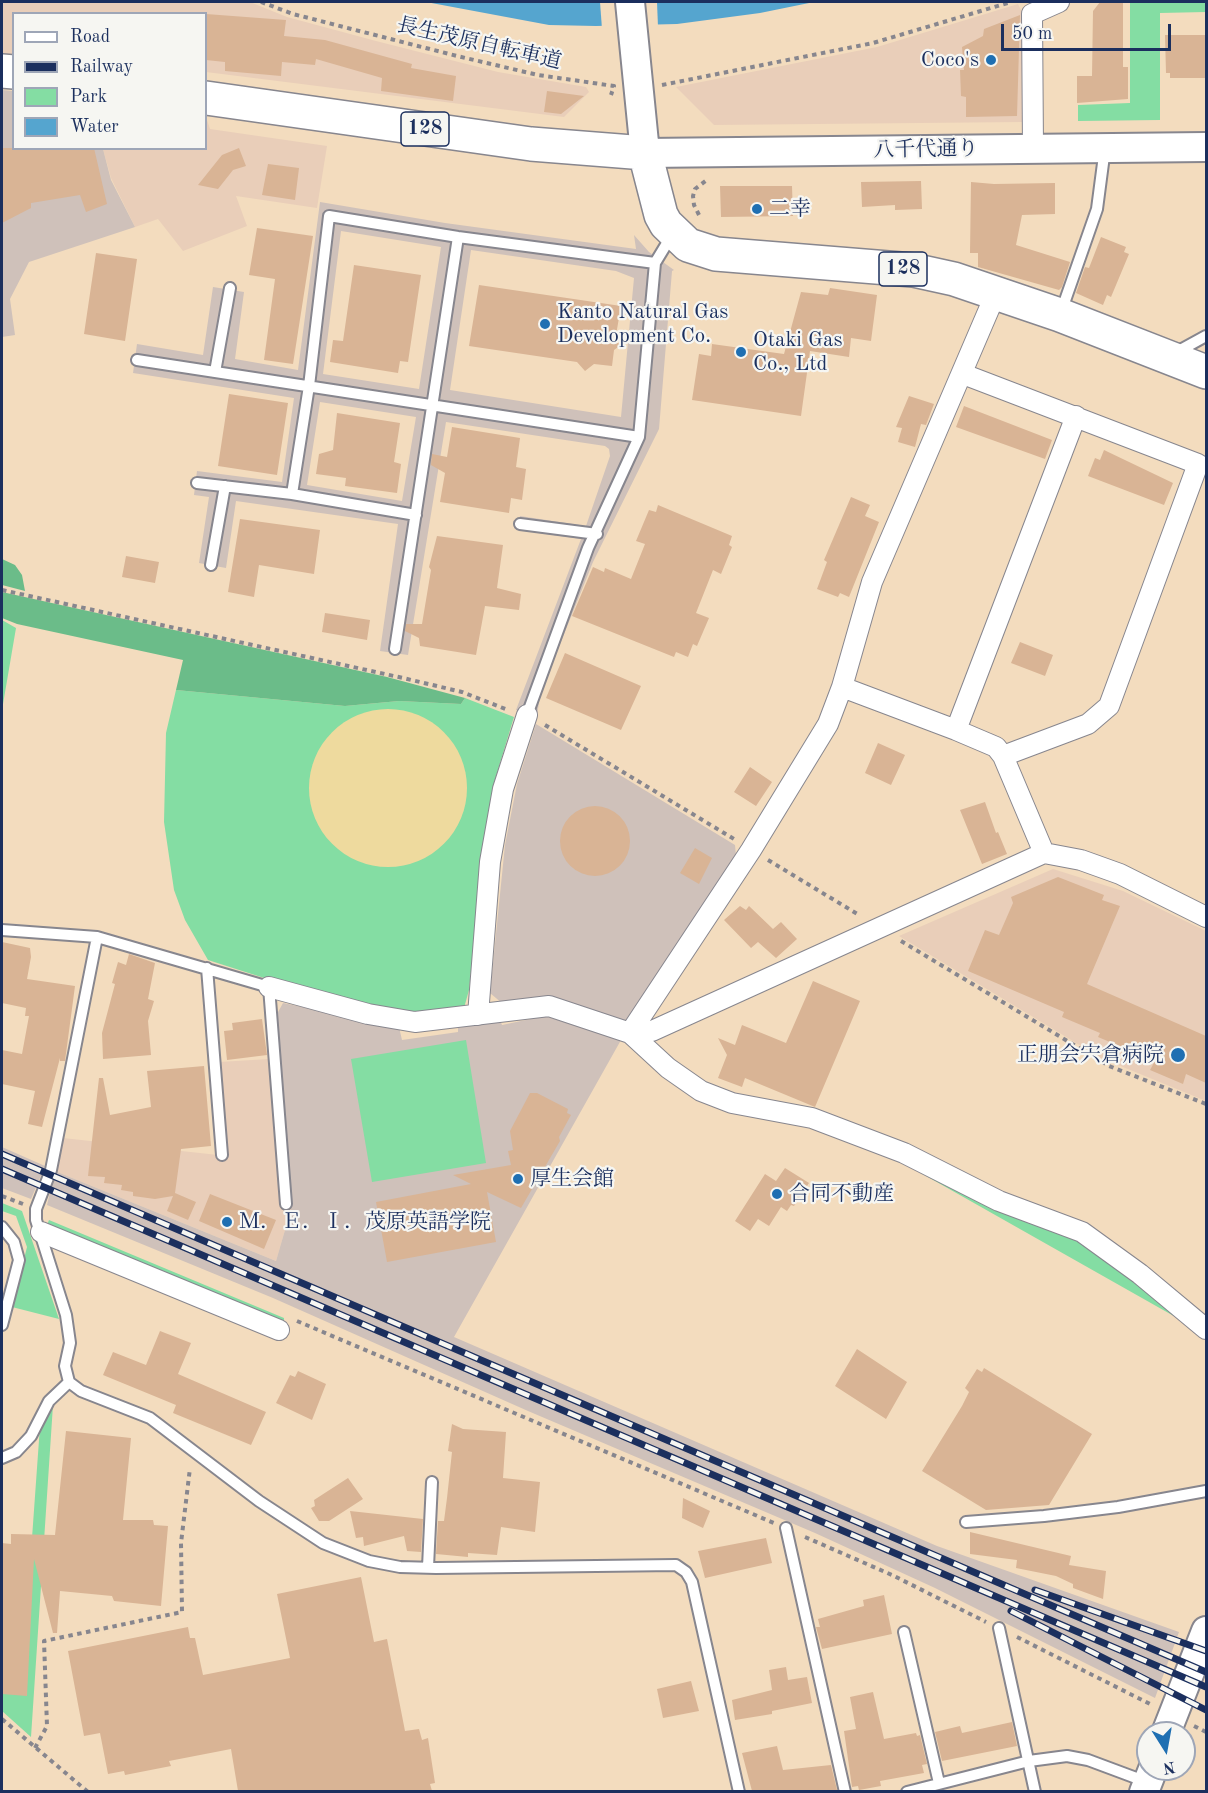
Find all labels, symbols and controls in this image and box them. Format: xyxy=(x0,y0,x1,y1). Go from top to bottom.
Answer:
legend xyxy=(12,12,207,150)
scale bar xyxy=(1004,12,1174,50)
street label: 長生茂原自転車道 xyxy=(394,13,564,75)
text: 50 m xyxy=(1012,25,1052,43)
text: Road xyxy=(70,28,110,46)
place label: Coco's xyxy=(921,47,979,73)
marker: Coco's xyxy=(984,53,998,67)
text: Railway xyxy=(70,58,133,76)
text: Park xyxy=(70,88,107,106)
road number: 128 xyxy=(401,112,449,146)
text: Water xyxy=(70,118,119,136)
street label: 八千代通り xyxy=(873,136,979,164)
place label: 二幸 xyxy=(769,196,811,222)
marker: 二幸 xyxy=(750,202,764,216)
road number: 128 xyxy=(879,252,927,286)
place label: Kanto Natural Gas Development Co. xyxy=(557,299,728,349)
marker: Kanto Natural Gas Development Co. xyxy=(538,317,552,331)
place label: Otaki Gas Co., Ltd xyxy=(753,327,843,377)
marker: Otaki Gas Co., Ltd xyxy=(734,345,748,359)
place label: 正朋会宍倉病院 xyxy=(1017,1042,1164,1068)
marker: 正朋会宍倉病院 xyxy=(1169,1046,1187,1064)
place label: 厚生会館 xyxy=(530,1166,614,1192)
marker: 厚生会館 xyxy=(511,1172,525,1186)
place label: 合同不動産 xyxy=(789,1181,894,1207)
marker: 合同不動産 xyxy=(770,1187,784,1201)
place label: Ｍ．Ｅ．Ｉ．茂原英語学院 xyxy=(239,1209,491,1235)
marker: Ｍ．Ｅ．Ｉ．茂原英語学院 xyxy=(220,1215,234,1229)
north arrow xyxy=(1136,1721,1196,1781)
text: N xyxy=(1162,1758,1177,1776)

